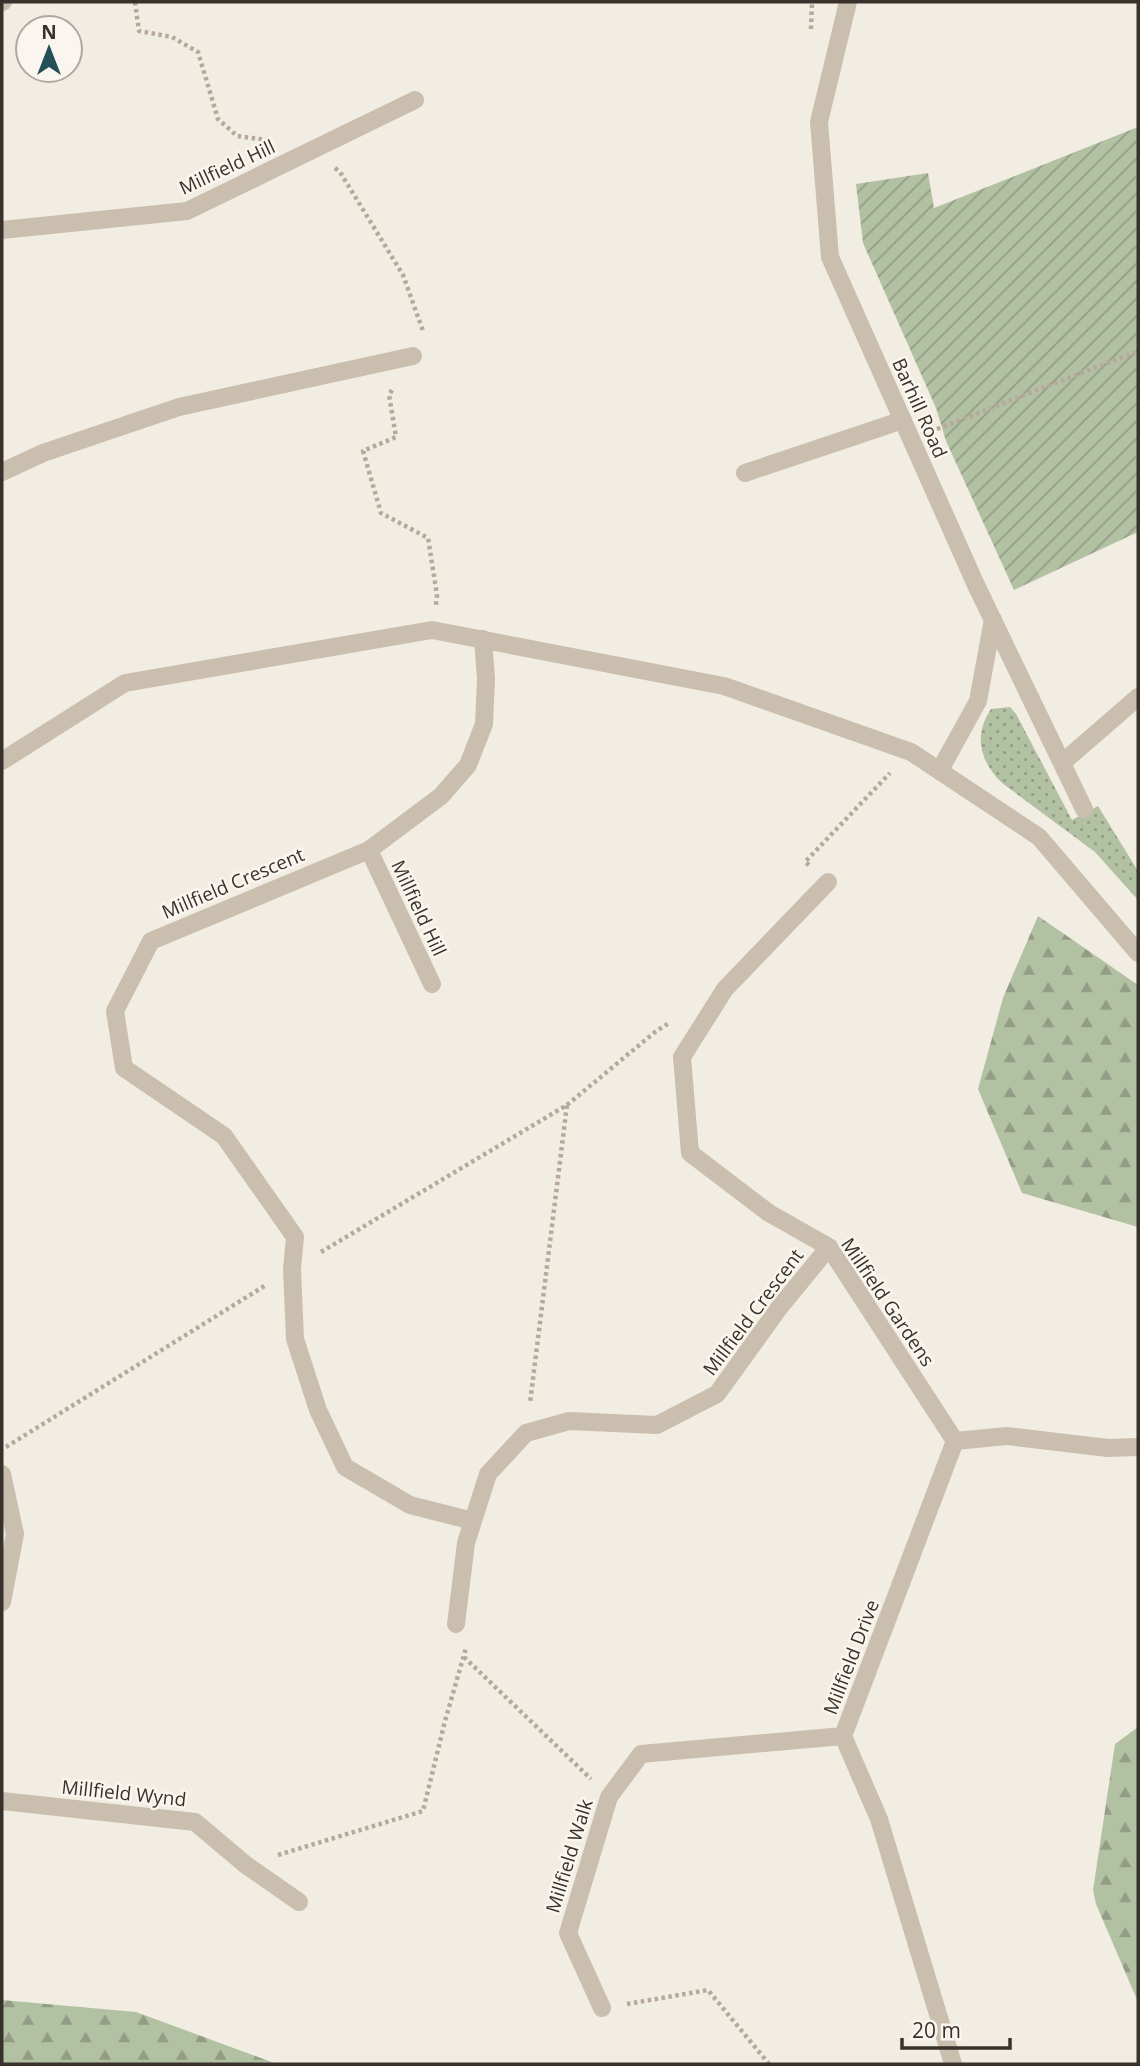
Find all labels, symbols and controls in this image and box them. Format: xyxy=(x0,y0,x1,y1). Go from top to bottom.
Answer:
north arrow xyxy=(14,14,84,84)
text: N xyxy=(41,19,57,45)
street label: Millfield Hill xyxy=(175,133,279,201)
street label: Barhill Road xyxy=(886,354,954,462)
street label: Millfield Crescent xyxy=(158,841,308,925)
street label: Millfield Hill xyxy=(385,856,453,960)
street label: Millfield Gardens xyxy=(835,1233,941,1371)
street label: Millfield Crescent xyxy=(697,1243,809,1381)
street label: Millfield Drive xyxy=(817,1596,885,1718)
street label: Millfield Wynd xyxy=(60,1774,188,1812)
street label: Millfield Walk xyxy=(539,1796,599,1916)
scale bar xyxy=(902,2007,1010,2050)
text: 20 m xyxy=(912,2016,961,2044)

